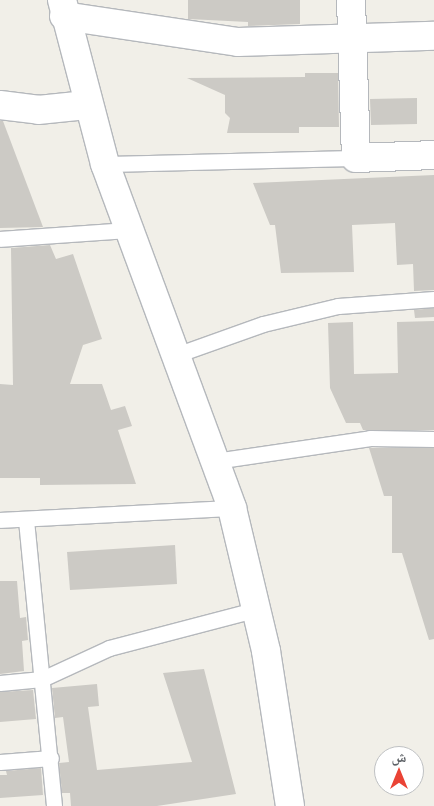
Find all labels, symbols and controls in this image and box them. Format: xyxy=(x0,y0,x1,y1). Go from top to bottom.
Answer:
north arrow xyxy=(374,746,424,796)
text: ش xyxy=(392,748,406,765)

